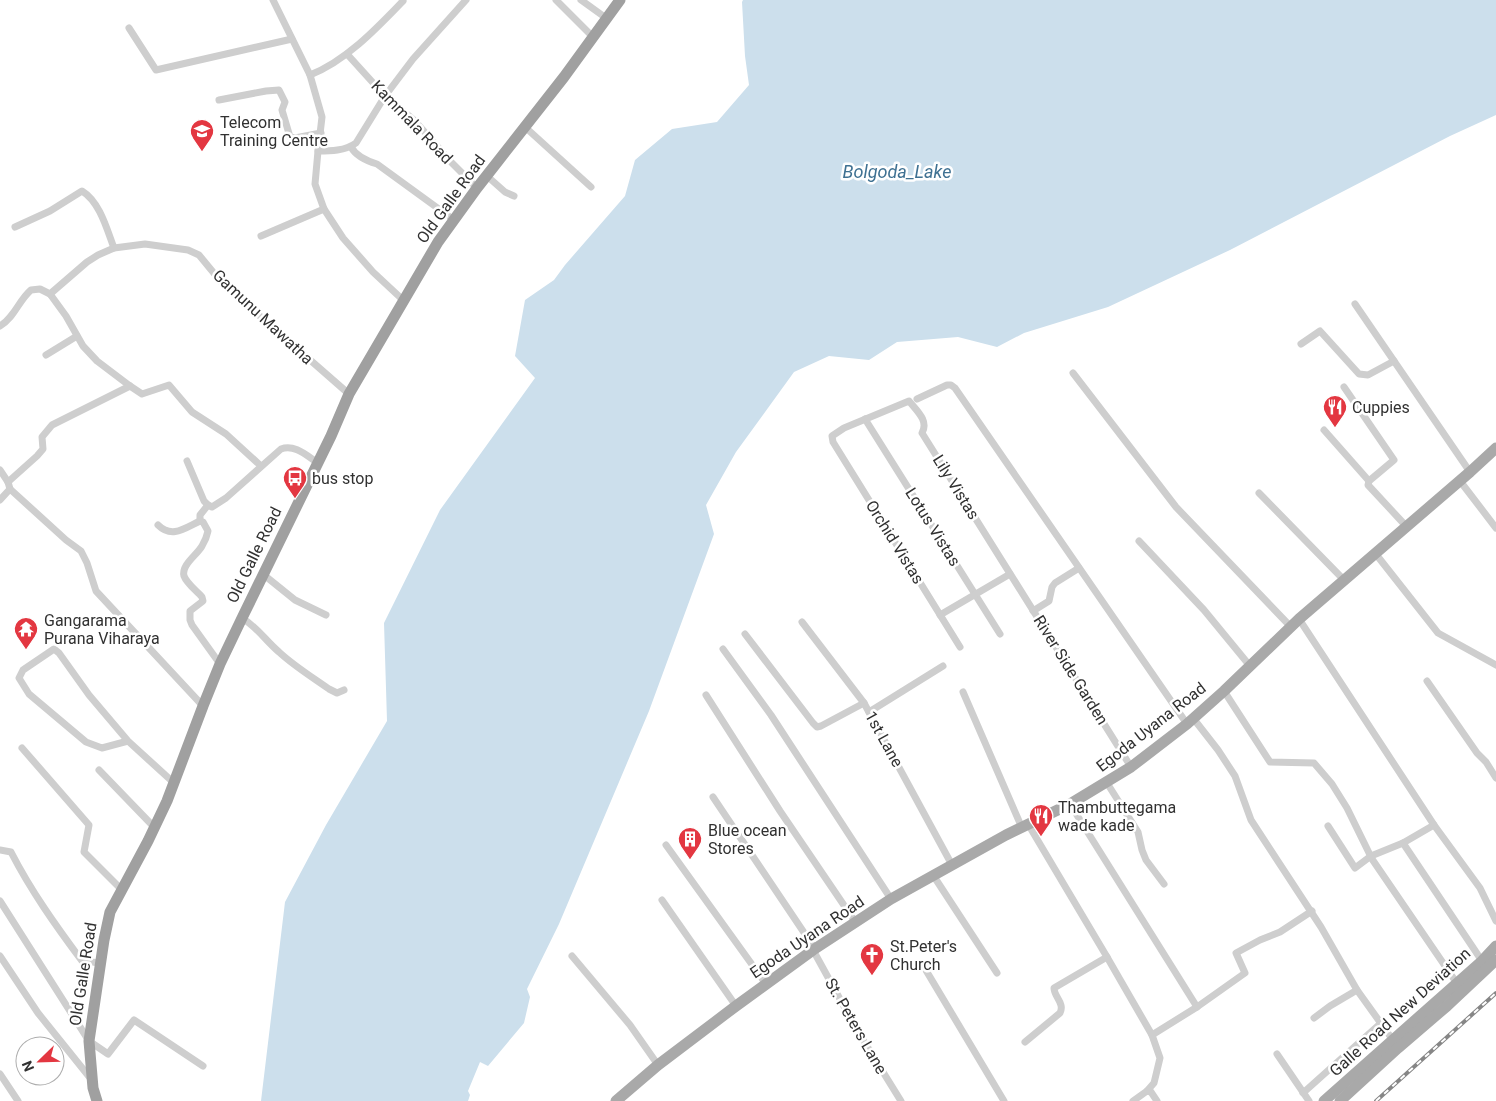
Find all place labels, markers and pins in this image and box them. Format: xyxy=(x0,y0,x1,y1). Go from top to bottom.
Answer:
place label: Telecom Training Centre xyxy=(220,113,328,150)
school or university icon: Telecom Training Centre xyxy=(189,118,215,152)
restaurant icon: Cuppies xyxy=(1322,394,1348,428)
place label: Cuppies xyxy=(1352,398,1410,417)
bus stop icon: bus stop xyxy=(282,465,308,499)
place label: bus stop xyxy=(312,469,373,488)
place label: Gangarama Purana Viharaya xyxy=(44,611,160,648)
temple icon: Gangarama Purana Viharaya xyxy=(13,616,39,650)
place label: Thambuttegama wade kade xyxy=(1058,798,1176,835)
restaurant icon: Thambuttegama wade kade xyxy=(1028,803,1054,837)
place label: Blue ocean Stores xyxy=(708,821,787,858)
building icon: Blue ocean Stores xyxy=(677,826,703,860)
place label: St.Peter's Church xyxy=(890,937,957,974)
church icon: St.Peter's Church xyxy=(859,942,885,976)

